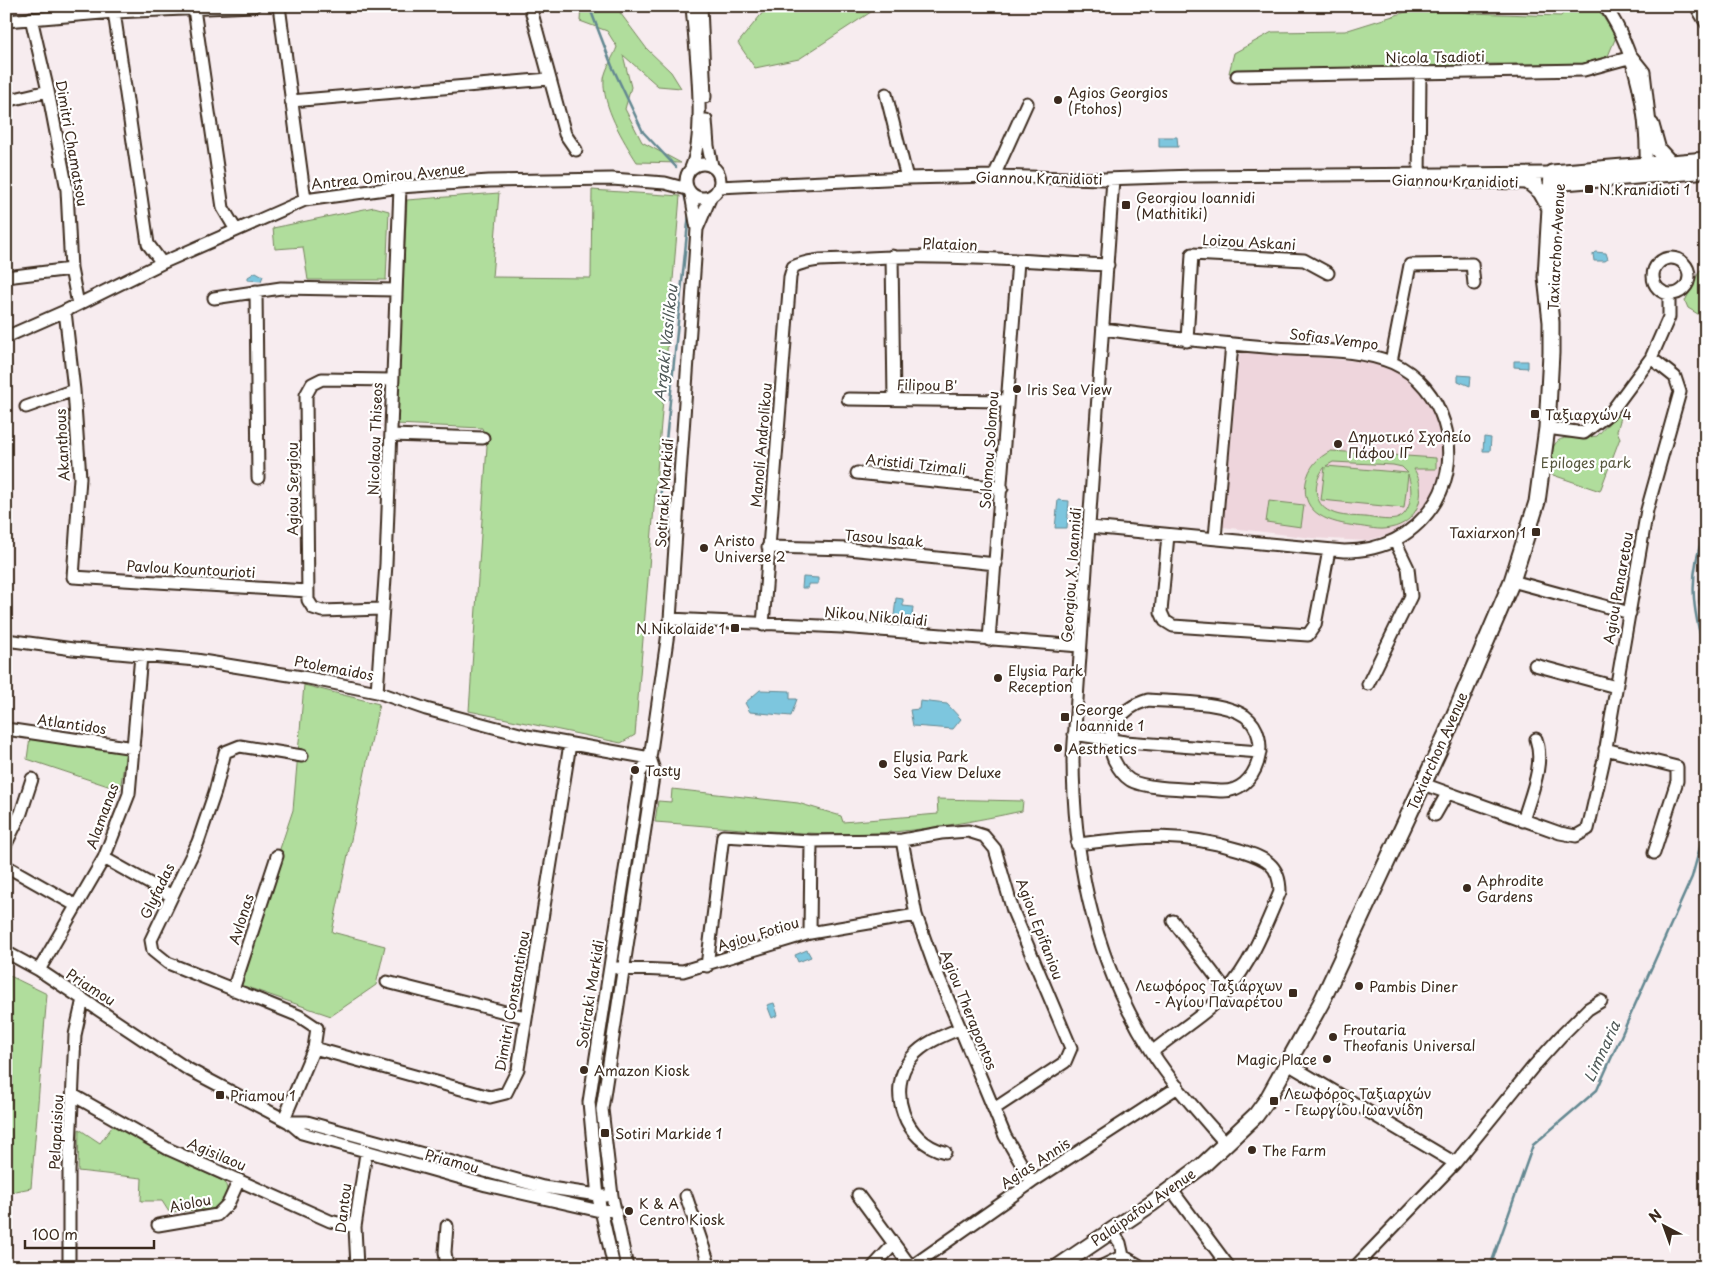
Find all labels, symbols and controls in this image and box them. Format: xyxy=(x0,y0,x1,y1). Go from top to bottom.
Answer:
street label: Nicola Tsadioti xyxy=(1385,46,1485,68)
street label: Dimitri Chamatsou xyxy=(51,78,93,208)
place label: Agios Georgios (Ftohos) xyxy=(1068,82,1168,119)
marker: Agios Georgios (Ftohos) xyxy=(1052,94,1064,106)
street label: Antrea Omirou Avenue xyxy=(310,157,466,195)
street label: Giannou Kranidioti xyxy=(975,166,1103,190)
street label: Giannou Kranidioti xyxy=(1391,169,1519,193)
place label: N.Kranidioti 1 xyxy=(1599,179,1690,200)
street label: Taxiarchon Avenue xyxy=(1542,182,1570,311)
marker: N.Kranidioti 1 xyxy=(1583,183,1595,195)
place label: Georgiou Ioannidi (Mathitiki) xyxy=(1136,187,1255,224)
marker: Georgiou Ioannidi (Mathitiki) xyxy=(1120,199,1132,211)
street label: Loizou Askani xyxy=(1202,229,1296,255)
street label: Plataion xyxy=(922,233,978,255)
water label: Argaki Vasilikou xyxy=(647,282,683,402)
street label: Sofias Vempo xyxy=(1288,323,1380,355)
street label: Filipou B' xyxy=(896,374,958,396)
place label: Iris Sea View xyxy=(1027,379,1112,400)
street label: Nicolaou Thiseos xyxy=(363,382,387,496)
street label: Manoli Androlikou xyxy=(745,382,777,508)
marker: Iris Sea View xyxy=(1011,383,1023,395)
street label: Solomou Solomou xyxy=(974,390,1004,510)
place label: Ταξιαρχών 4 xyxy=(1545,404,1632,425)
street label: Akanthous xyxy=(50,408,74,482)
marker: Ταξιαρχών 4 xyxy=(1529,408,1541,420)
place label: Δημοτικό Σχολείο Πάφου ΙΓ΄ xyxy=(1348,426,1471,463)
street label: Sotiraki Markidi xyxy=(650,438,678,548)
marker: Δημοτικό Σχολείο Πάφου ΙΓ΄ xyxy=(1332,438,1344,450)
street label: Agiou Sergiou xyxy=(282,442,303,536)
street label: Aristidi Tzimali xyxy=(865,448,967,480)
park label: Epiloges park xyxy=(1541,452,1632,473)
street label: Georgiou X. Ioannidi xyxy=(1056,507,1086,643)
place label: Taxiarxon 1 xyxy=(1449,522,1526,543)
street label: Tasou Isaak xyxy=(844,524,925,552)
marker: Taxiarxon 1 xyxy=(1530,526,1542,538)
place label: Aristo Universe 2 xyxy=(714,530,786,567)
street label: Agiou Panaretou xyxy=(1598,530,1638,646)
marker: Aristo Universe 2 xyxy=(698,542,710,554)
street label: Pavlou Kountourioti xyxy=(126,555,256,583)
street label: Nikou Nikolaidi xyxy=(823,601,929,631)
place label: N.Nikolaide 1 xyxy=(636,618,725,639)
marker: N.Nikolaide 1 xyxy=(729,622,741,634)
street label: Ptolemaidos xyxy=(293,650,375,686)
place label: Elysia Park Reception xyxy=(1008,660,1084,697)
marker: Elysia Park Reception xyxy=(992,672,1004,684)
street label: Taxiarchon Avenue xyxy=(1402,688,1473,813)
place label: George Ioannide 1 xyxy=(1075,699,1144,736)
street label: Atlantidos xyxy=(36,709,108,739)
marker: George Ioannide 1 xyxy=(1059,711,1071,723)
place label: Aesthetics xyxy=(1068,738,1137,759)
marker: Aesthetics xyxy=(1052,742,1064,754)
place label: Elysia Park Sea View Deluxe xyxy=(893,746,1001,783)
marker: Elysia Park Sea View Deluxe xyxy=(877,758,889,770)
place label: Tasty xyxy=(645,760,681,781)
marker: Tasty xyxy=(629,764,641,776)
street label: Alamanas xyxy=(80,780,124,852)
street label: Glyfadas xyxy=(134,860,180,922)
place label: Aphrodite Gardens xyxy=(1477,870,1544,907)
street label: Agiou Epifaniou xyxy=(1011,875,1069,983)
marker: Aphrodite Gardens xyxy=(1461,882,1473,894)
street label: Avlonas xyxy=(223,891,259,947)
street label: Agiou Fotiou xyxy=(715,912,801,956)
street label: Dimitri Constantinou xyxy=(489,929,535,1073)
street label: Sotiraki Markidi xyxy=(571,938,609,1050)
street label: Agiou Therapontos xyxy=(935,947,1003,1073)
street label: Priamou xyxy=(62,963,120,1011)
place label: Λεωφόρος Ταξιάρχων - Αγίου Παναρέτου xyxy=(1135,975,1283,1012)
place label: Pambis Diner xyxy=(1369,976,1458,997)
marker: Pambis Diner xyxy=(1353,980,1365,992)
marker: Λεωφόρος Ταξιάρχων - Αγίου Παναρέτου xyxy=(1287,987,1299,999)
water label: Limnaria xyxy=(1577,1016,1625,1085)
place label: Froutaria Theofanis Universal xyxy=(1343,1019,1475,1056)
marker: Froutaria Theofanis Universal xyxy=(1327,1031,1339,1043)
place label: Magic Place xyxy=(1237,1049,1317,1070)
marker: Magic Place xyxy=(1321,1053,1333,1065)
place label: Amazon Kiosk xyxy=(594,1060,690,1081)
marker: Amazon Kiosk xyxy=(578,1064,590,1076)
place label: Λεωφόρος Ταξιαρχών - Γεωργίου Ιωαννίδη xyxy=(1284,1083,1432,1120)
place label: Priamou 1 xyxy=(230,1085,296,1106)
marker: Priamou 1 xyxy=(214,1089,226,1101)
street label: Pelapaisiou xyxy=(44,1094,68,1170)
marker: Λεωφόρος Ταξιαρχών - Γεωργίου Ιωαννίδη xyxy=(1268,1095,1280,1107)
place label: Sotiri Markide 1 xyxy=(615,1123,722,1144)
marker: Sotiri Markide 1 xyxy=(599,1127,611,1139)
street label: Agisilaou xyxy=(184,1132,250,1176)
street label: Agias Annis xyxy=(996,1133,1074,1193)
place label: The Farm xyxy=(1262,1140,1326,1161)
street label: Priamou xyxy=(423,1144,481,1178)
marker: The Farm xyxy=(1246,1144,1258,1156)
street label: Palaipafou Avenue xyxy=(1086,1163,1200,1251)
street label: Dantou xyxy=(330,1182,356,1234)
street label: Aiolou xyxy=(167,1189,213,1217)
place label: K & A Centro Kiosk xyxy=(639,1193,725,1230)
north arrow xyxy=(1640,1200,1690,1250)
text: N xyxy=(1644,1204,1666,1227)
marker: K & A Centro Kiosk xyxy=(623,1205,635,1217)
scale bar xyxy=(25,1218,154,1250)
text: 100 m xyxy=(32,1222,78,1245)

